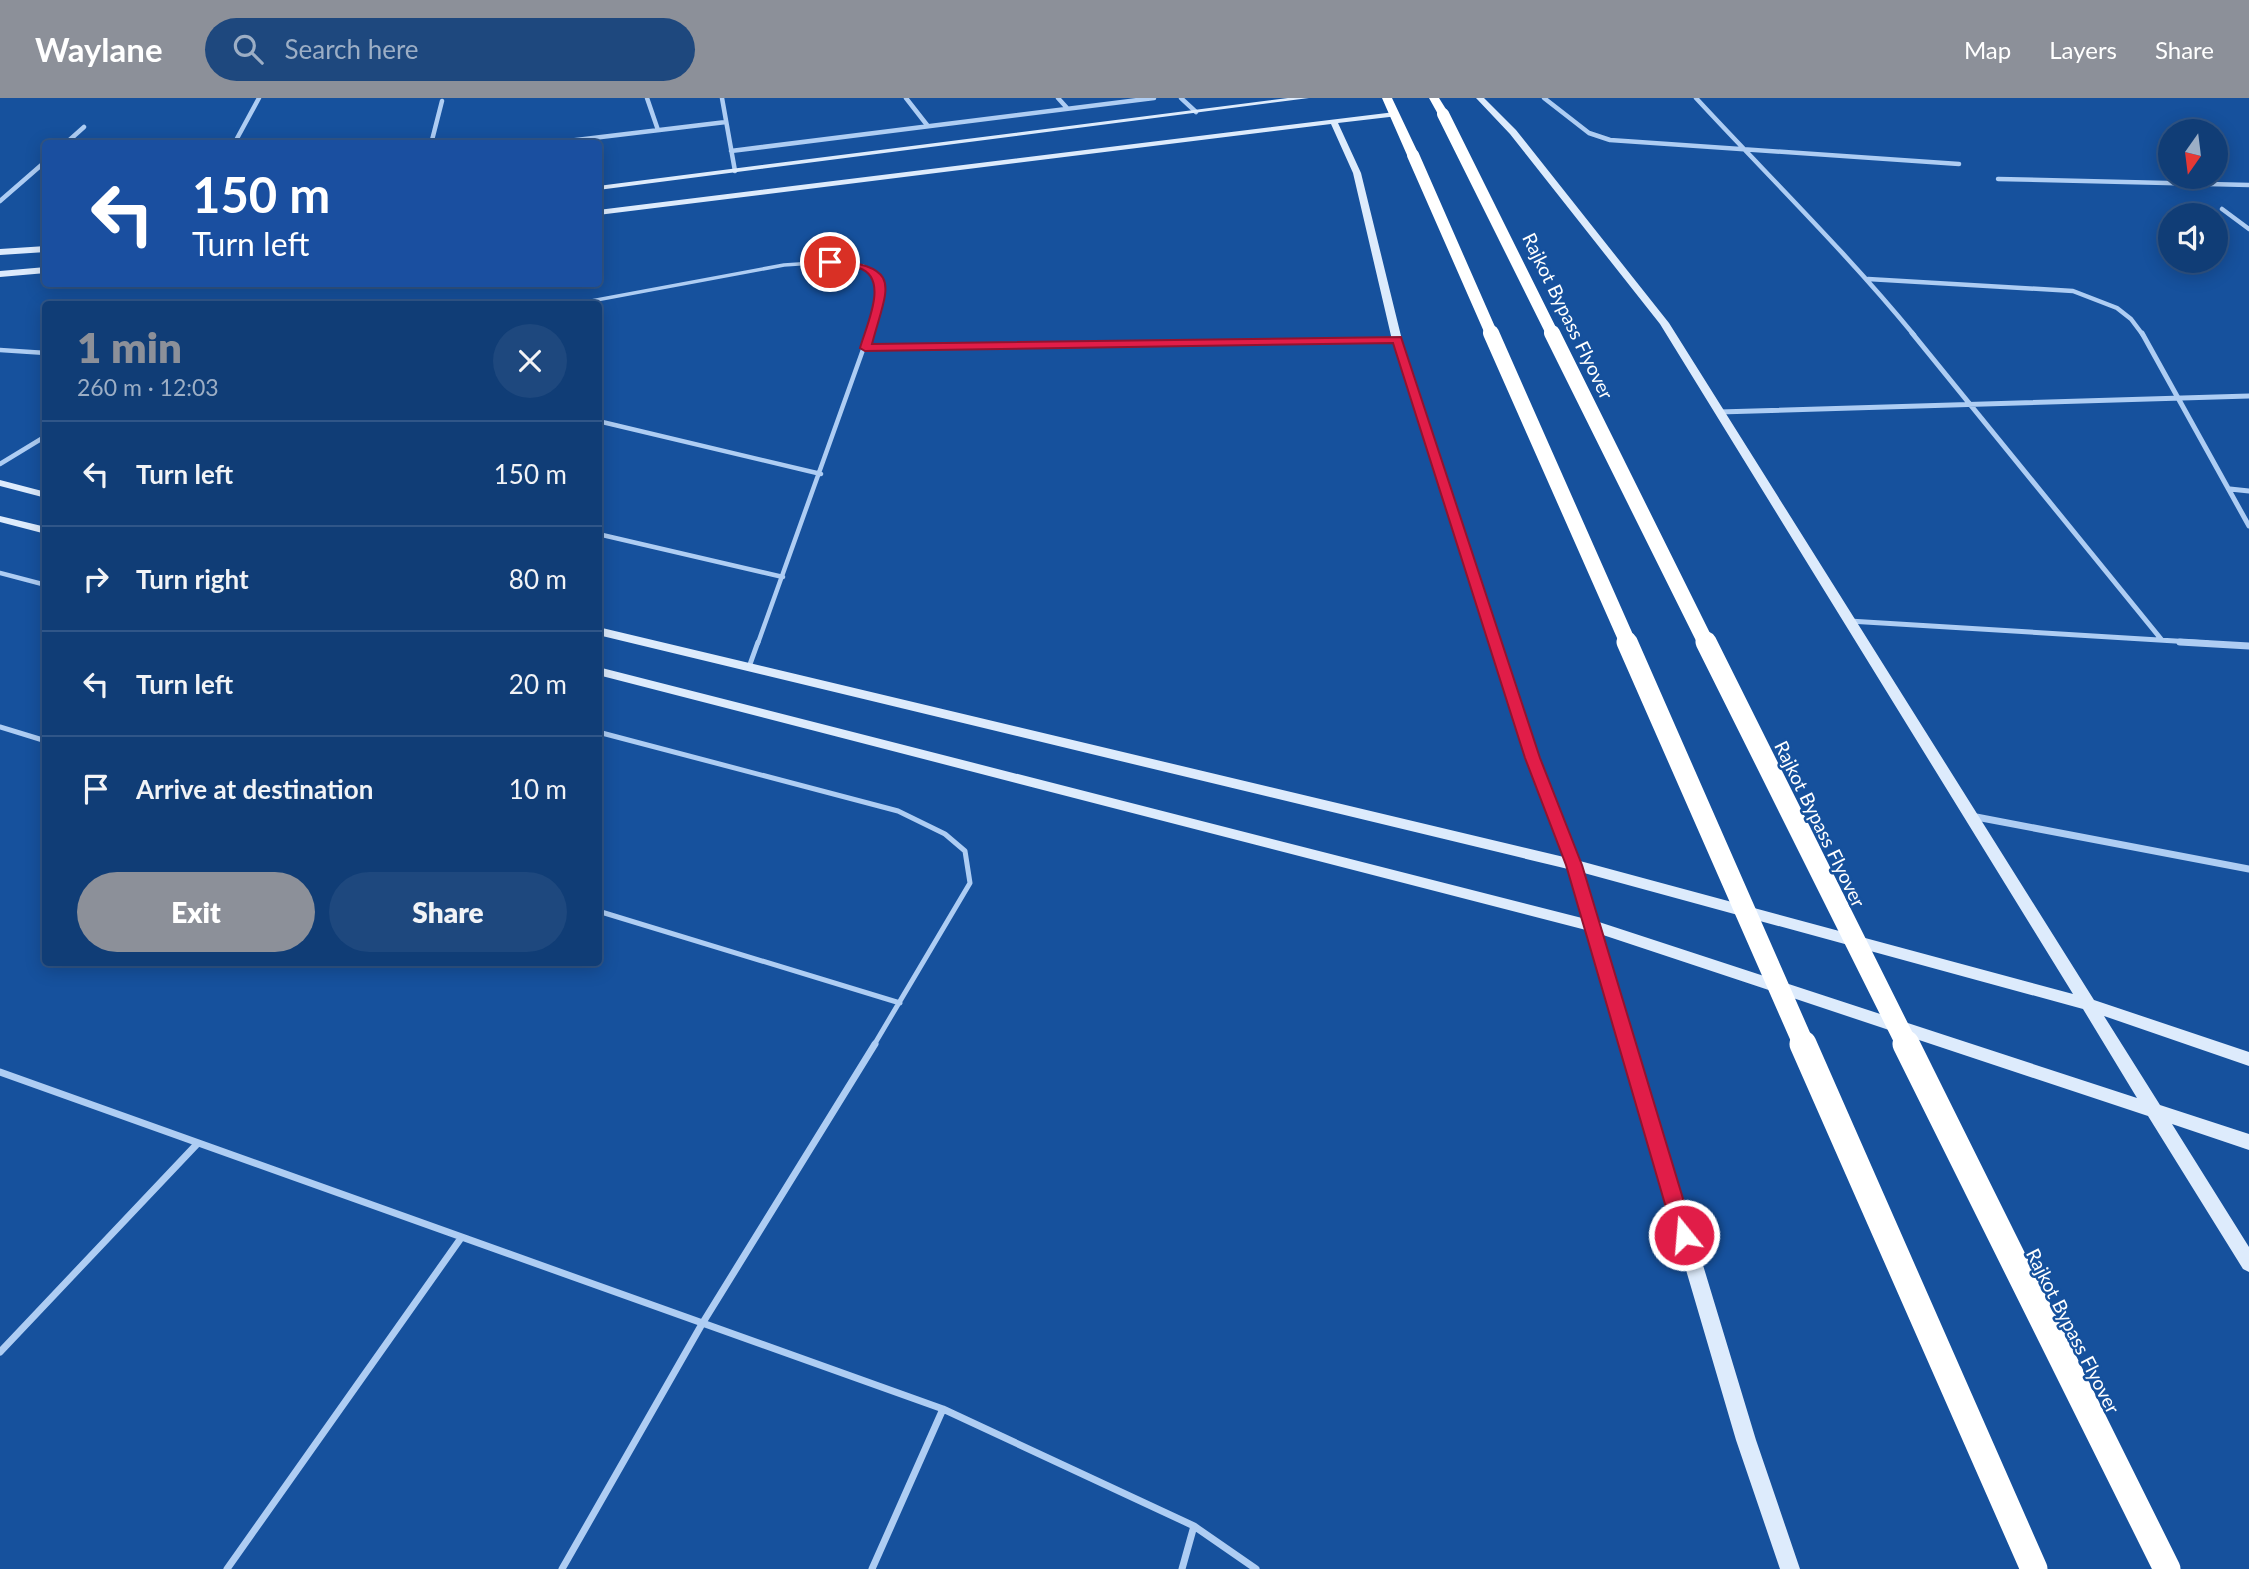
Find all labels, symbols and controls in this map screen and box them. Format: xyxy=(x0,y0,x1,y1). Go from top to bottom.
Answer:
search box xyxy=(205,18,695,81)
text: Waylane xyxy=(35,29,163,69)
icon: search xyxy=(229,30,267,68)
text: Search here xyxy=(285,33,419,65)
text: Map xyxy=(1964,35,2011,64)
text: Layers xyxy=(2049,35,2117,64)
text: Share xyxy=(2155,35,2214,64)
north arrow xyxy=(2158,119,2228,189)
map controls xyxy=(2158,119,2228,273)
text: 150 m xyxy=(192,165,330,223)
icon: left xyxy=(77,168,168,259)
button: sound xyxy=(2158,203,2228,273)
text: Turn left xyxy=(192,224,309,263)
street label: Rajkot Bypass Flyover xyxy=(1518,229,1619,403)
pin xyxy=(800,232,860,292)
icon: arrive xyxy=(811,243,849,281)
text: 1 min xyxy=(77,322,182,372)
button: close xyxy=(493,324,567,398)
text: 260 m · 12:03 xyxy=(77,373,219,401)
icon: left xyxy=(77,455,115,493)
text: Turn left xyxy=(136,458,233,490)
text: 150 m xyxy=(494,458,567,490)
icon: right xyxy=(77,560,115,598)
text: Turn right xyxy=(136,563,249,595)
text: 80 m xyxy=(509,563,567,595)
icon: left xyxy=(77,665,115,703)
text: Turn left xyxy=(136,668,233,700)
text: 20 m xyxy=(509,668,567,700)
street label: Rajkot Bypass Flyover xyxy=(1770,737,1871,911)
icon: arrive xyxy=(77,770,115,808)
text: Arrive at destination xyxy=(136,773,373,805)
text: 10 m xyxy=(509,773,567,805)
button: Exit xyxy=(77,872,315,952)
button: Share xyxy=(329,872,567,952)
position arrow xyxy=(1647,1198,1721,1272)
street label: Rajkot Bypass Flyover xyxy=(2022,1244,2125,1417)

